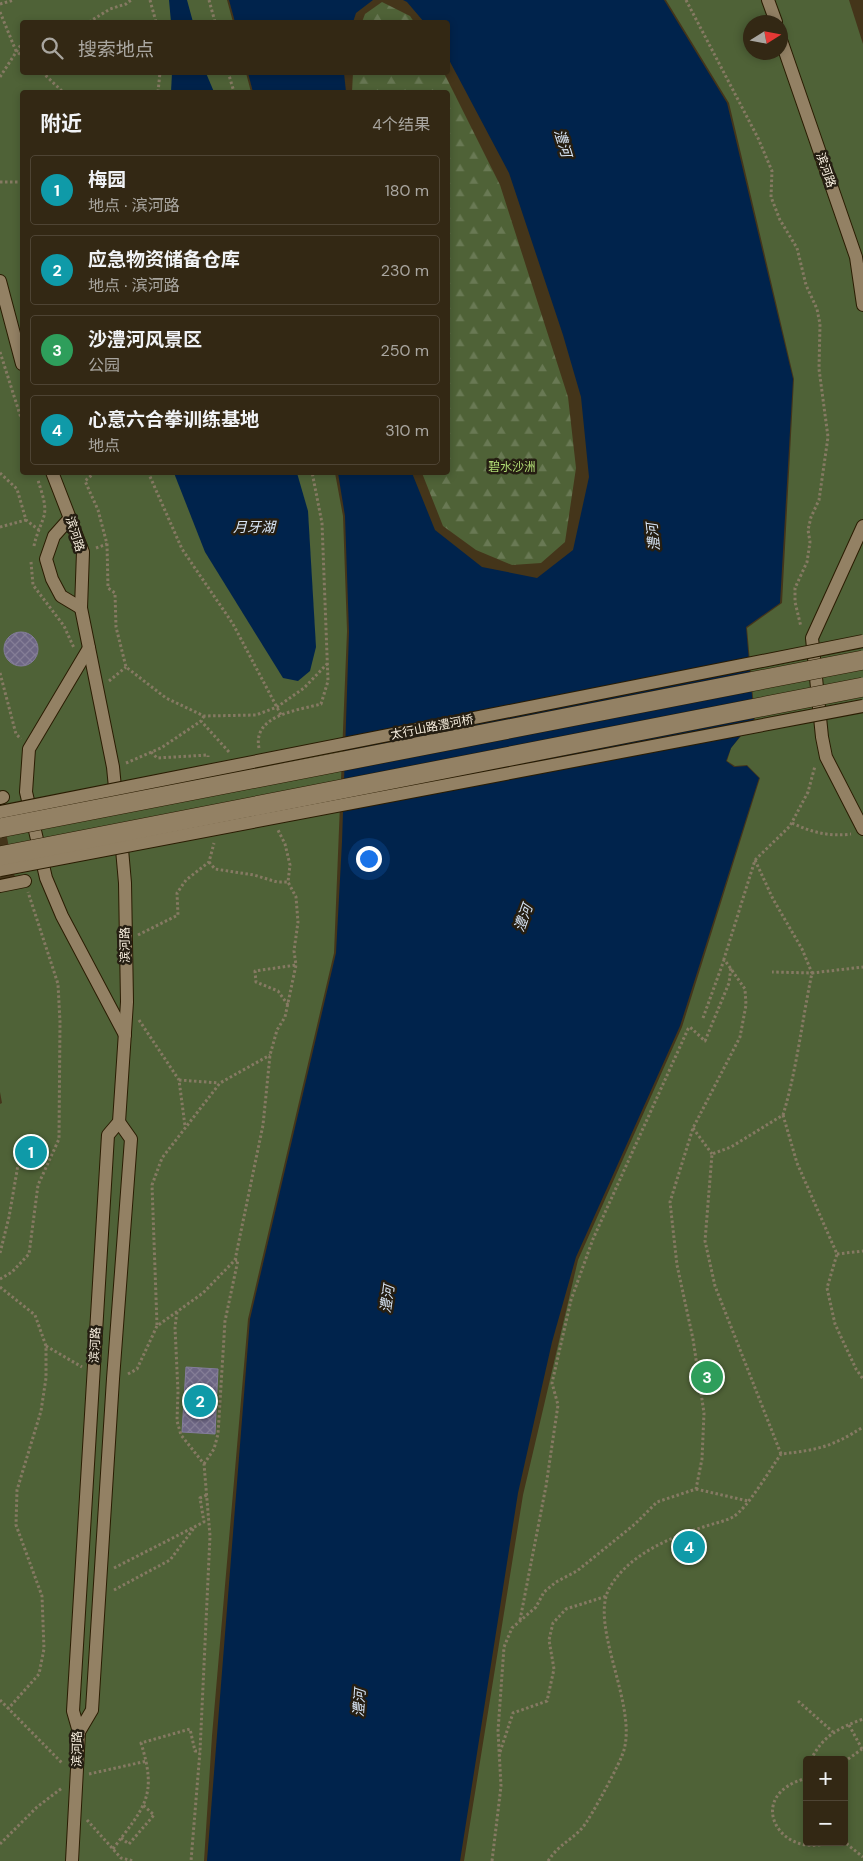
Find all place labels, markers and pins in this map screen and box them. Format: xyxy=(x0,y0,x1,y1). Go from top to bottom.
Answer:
pin: 1 xyxy=(15,1133,47,1171)
pin: 3 xyxy=(691,1358,723,1396)
pin: 2 xyxy=(184,1382,216,1420)
pin: 4 xyxy=(673,1528,705,1566)

